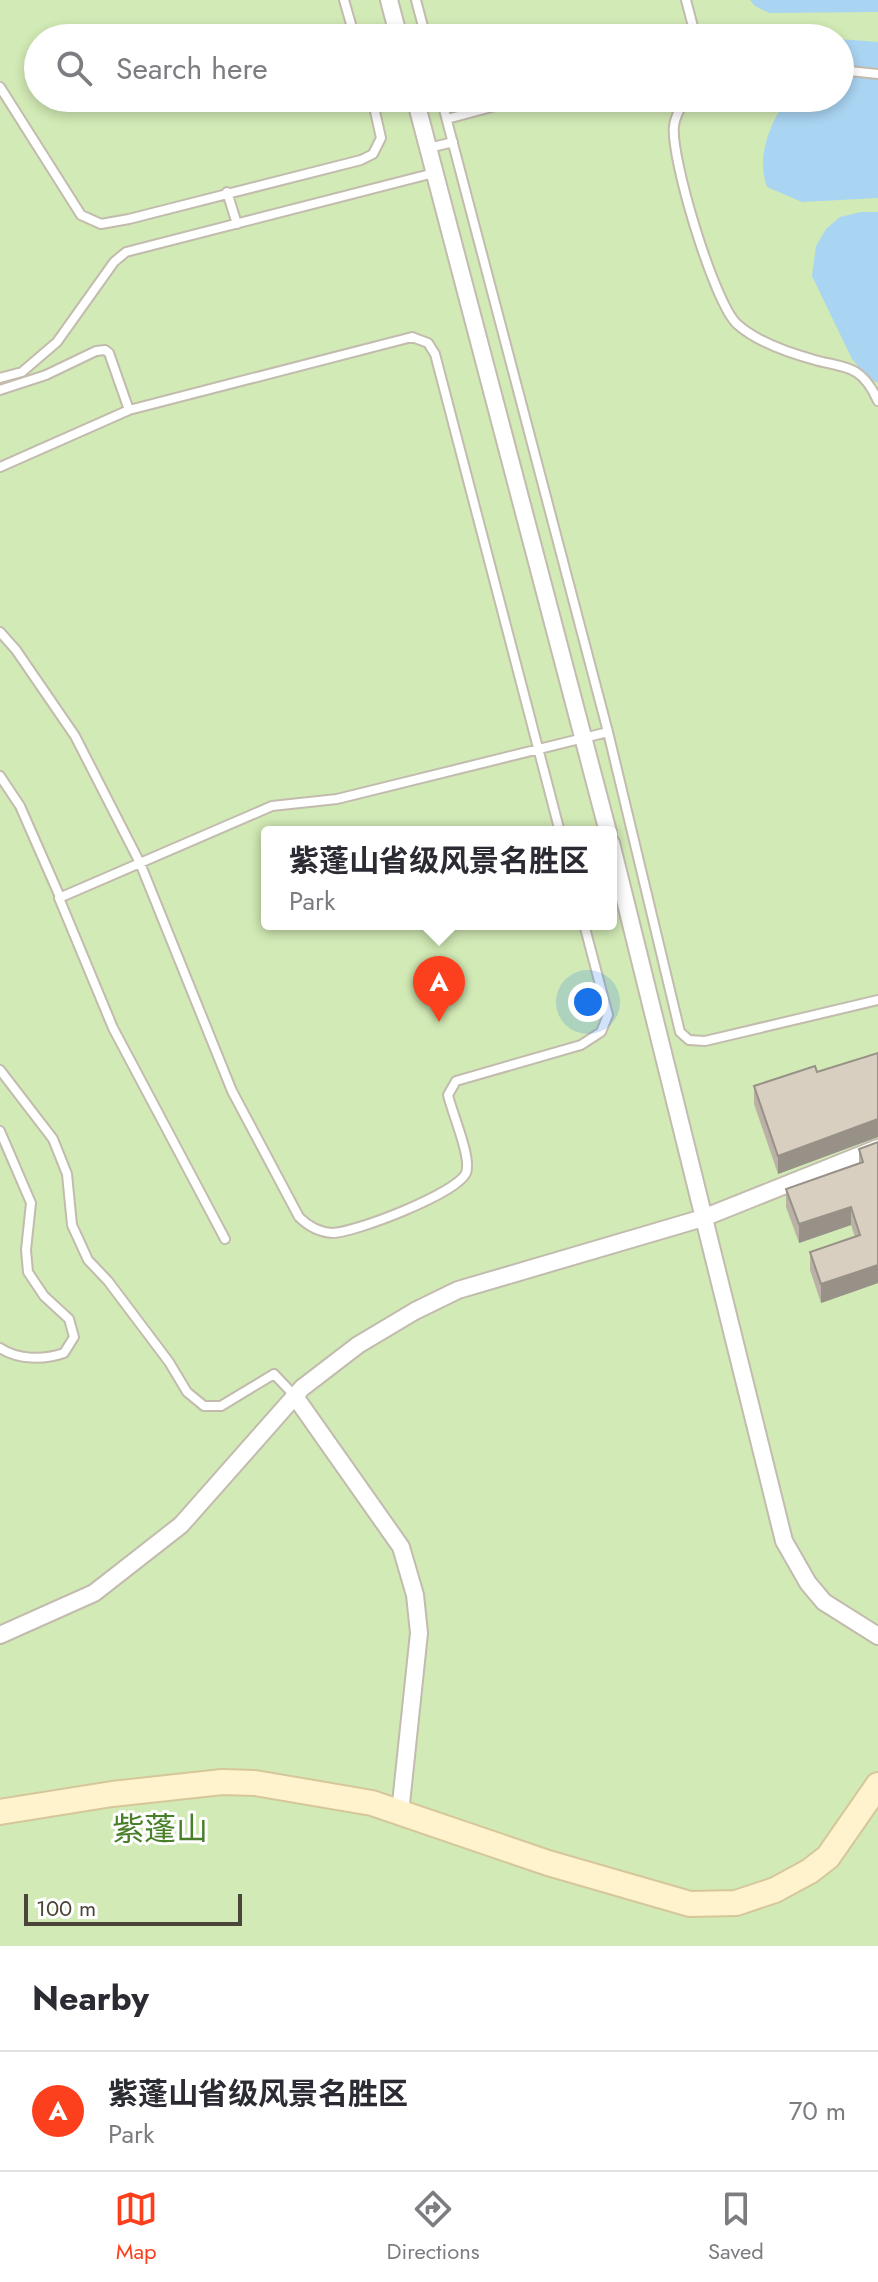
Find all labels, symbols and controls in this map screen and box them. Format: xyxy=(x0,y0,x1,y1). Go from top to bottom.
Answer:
search box xyxy=(24,24,854,112)
icon: search xyxy=(52,46,96,90)
text: Search here xyxy=(116,47,268,90)
popup xyxy=(261,826,617,930)
text: 紫蓬山省级风景名胜区 xyxy=(289,839,589,882)
text: Park xyxy=(289,882,335,920)
pin: A xyxy=(413,956,465,1022)
your location xyxy=(568,982,608,1022)
park label: 紫蓬山 xyxy=(112,1806,208,1852)
scale bar xyxy=(24,1890,242,1926)
text: 100 m xyxy=(36,1892,96,1924)
text: Nearby xyxy=(32,1974,149,2023)
text: 紫蓬山省级风景名胜区 xyxy=(108,2072,408,2115)
text: A xyxy=(48,2092,68,2130)
text: 70 m xyxy=(789,2092,846,2130)
text: Park xyxy=(108,2115,154,2153)
tab: Map xyxy=(114,2187,158,2267)
tab: Directions xyxy=(387,2187,480,2267)
tab: Saved xyxy=(708,2187,764,2267)

